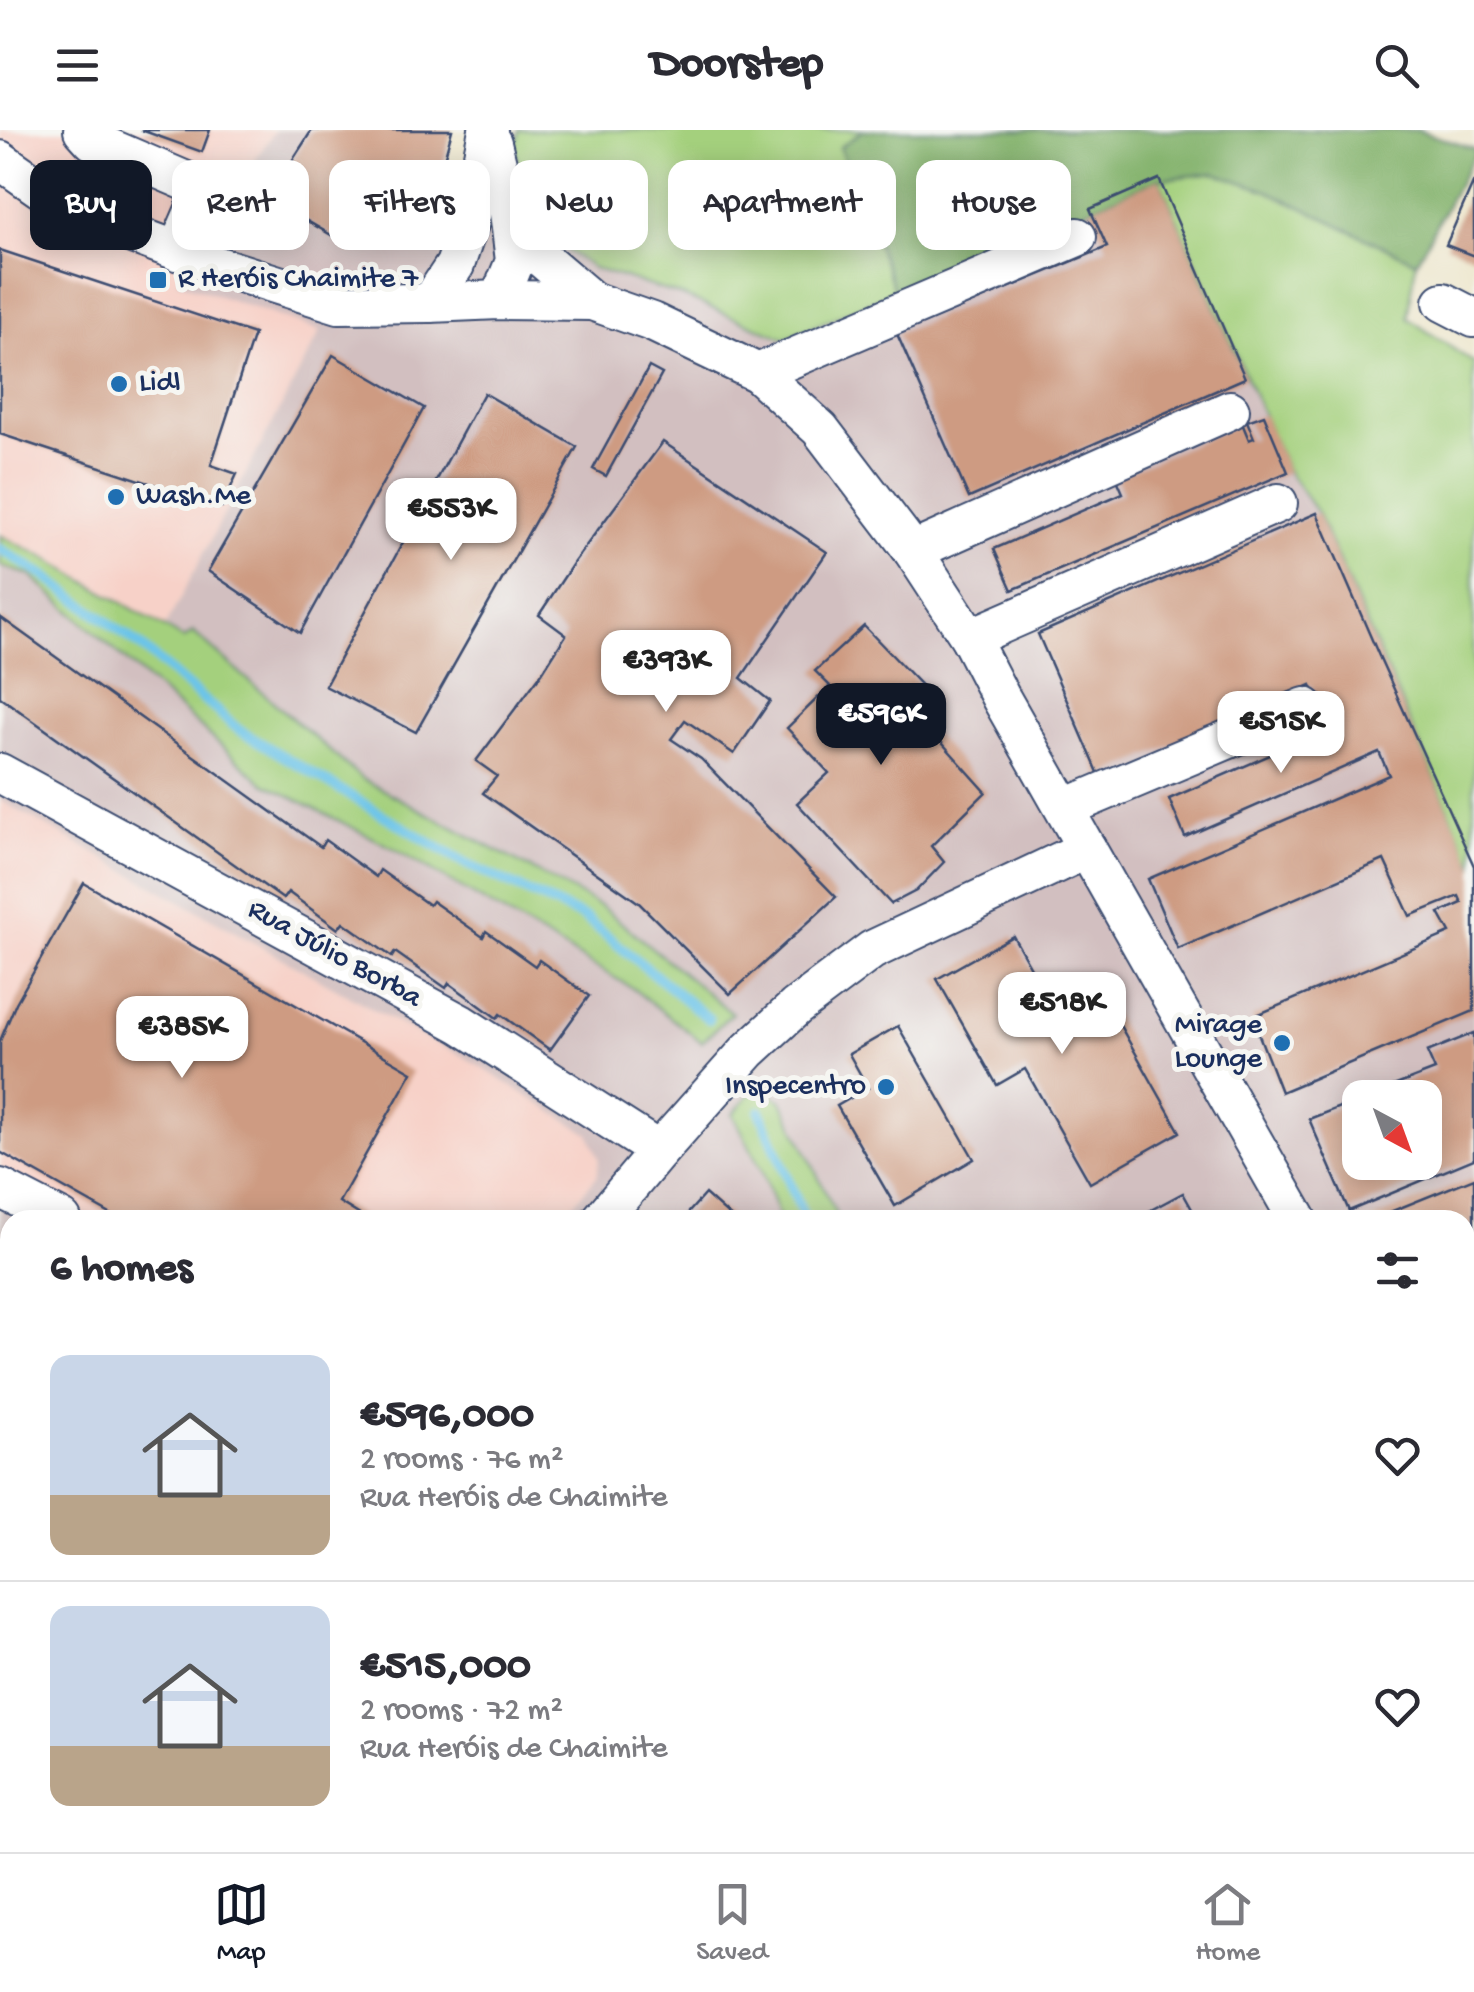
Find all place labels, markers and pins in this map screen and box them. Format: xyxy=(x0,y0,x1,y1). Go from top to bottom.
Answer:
place label: R Heróis Chaimite 7 xyxy=(178,263,419,298)
marker: R Heróis Chaimite 7 xyxy=(147,269,169,291)
place label: Lidl xyxy=(139,367,181,402)
marker: Lidl xyxy=(108,373,130,395)
pin: €553K xyxy=(381,478,521,563)
place label: Wash.Me xyxy=(136,480,252,515)
marker: Wash.Me xyxy=(105,486,127,508)
pin: €393K xyxy=(596,630,736,715)
pin: €596K xyxy=(811,683,951,768)
pin: €515K xyxy=(1211,691,1351,776)
pin: €518K xyxy=(992,972,1132,1057)
pin: €385K xyxy=(112,996,252,1081)
place label: Mirage Lounge xyxy=(1175,1009,1263,1078)
marker: Mirage Lounge xyxy=(1271,1032,1293,1054)
place label: Inspecentro xyxy=(725,1070,866,1105)
marker: Inspecentro xyxy=(875,1076,897,1098)

